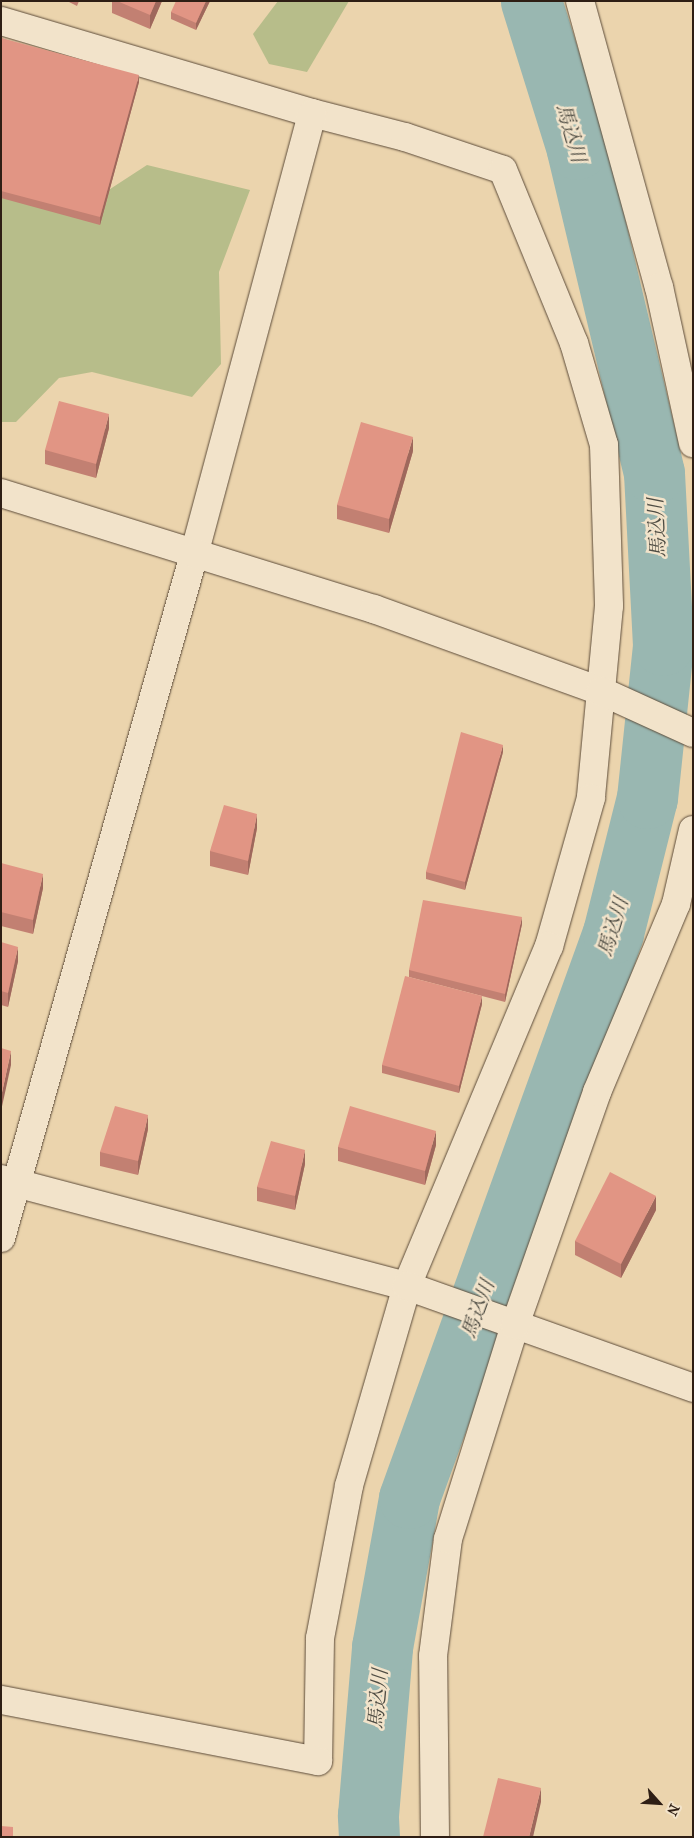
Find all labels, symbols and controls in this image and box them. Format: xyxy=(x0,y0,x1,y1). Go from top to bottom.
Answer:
water label: 馬込川 xyxy=(551,101,591,165)
water label: 馬込川 xyxy=(643,497,671,559)
water label: 馬込川 xyxy=(593,895,633,959)
water label: 馬込川 xyxy=(456,1277,500,1341)
water label: 馬込川 xyxy=(363,1668,393,1730)
north arrow xyxy=(634,1778,684,1828)
text: N xyxy=(663,1801,683,1818)

